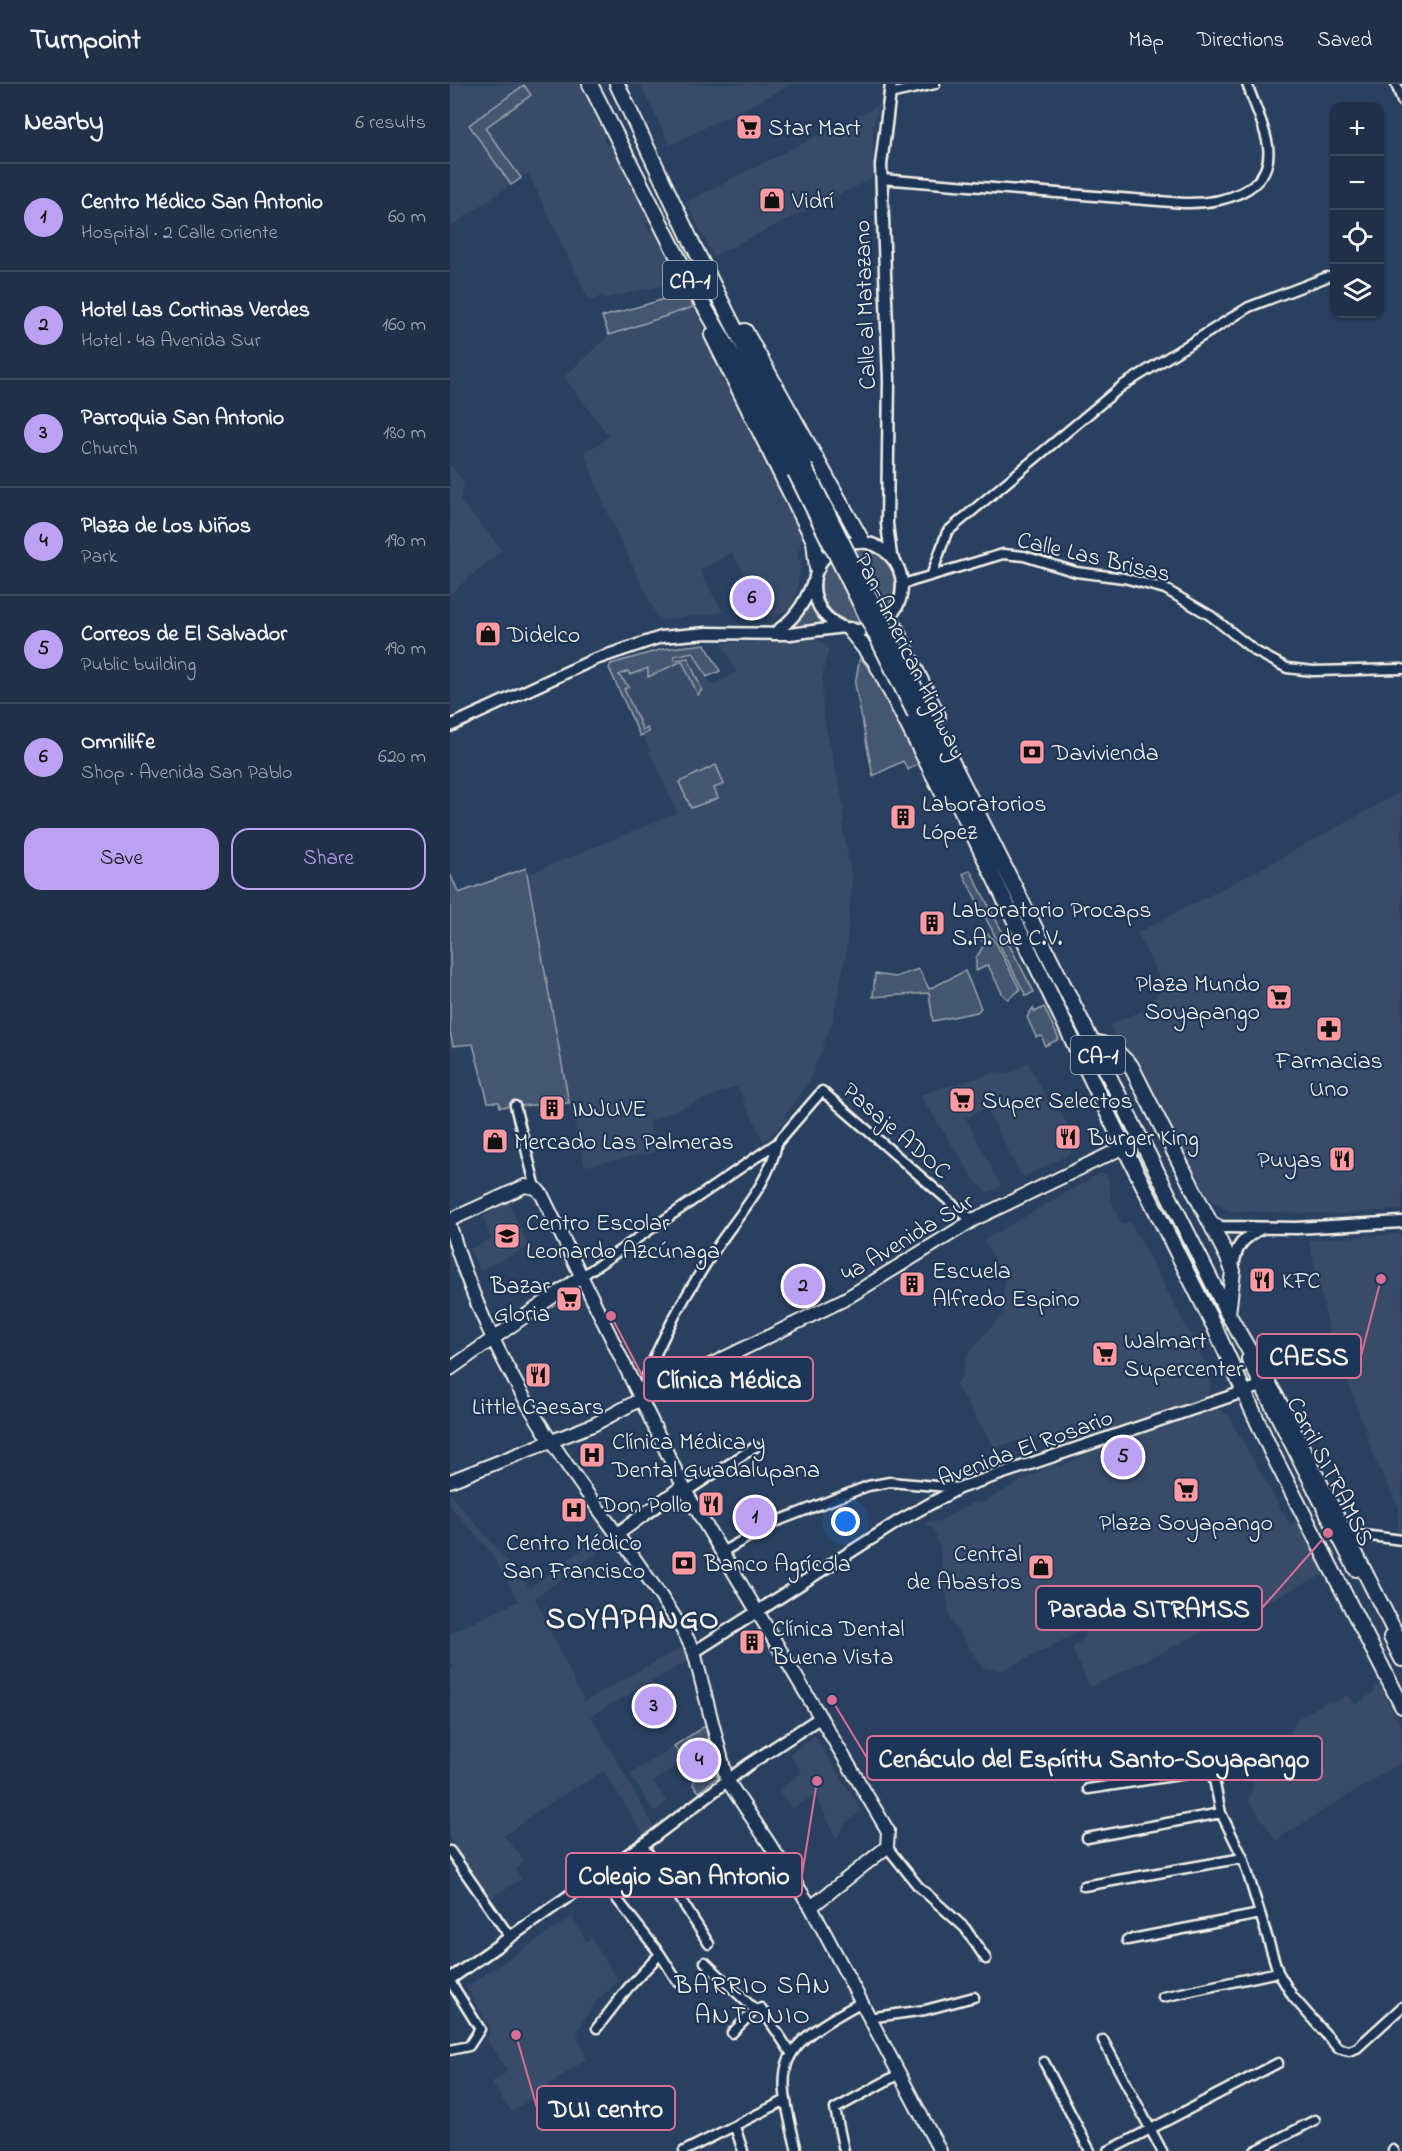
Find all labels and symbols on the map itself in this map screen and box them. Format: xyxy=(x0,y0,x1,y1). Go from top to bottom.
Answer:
supermarket icon: Star Mart xyxy=(734,112,764,142)
place label: Star Mart xyxy=(768,112,861,147)
shop icon: Vidrí xyxy=(757,185,787,215)
place label: Vidrí xyxy=(791,185,834,220)
street label: Calle al Matazano xyxy=(846,219,887,390)
road number: CA-1 xyxy=(663,261,717,299)
street label: Calle Las Brisas xyxy=(1013,524,1174,593)
street label: Pan-American Highway xyxy=(843,548,974,766)
pin: 6 xyxy=(732,576,772,620)
shop icon: Didelco xyxy=(473,619,503,649)
place label: Didelco xyxy=(506,619,580,654)
bank icon: Davivienda xyxy=(1017,737,1047,767)
place label: Davivienda xyxy=(1051,737,1159,772)
place label: Laboratorios López xyxy=(922,788,1046,851)
building icon: Laboratorios López xyxy=(888,802,918,832)
place label: Laboratorio Procaps S.A. de C.V. xyxy=(952,894,1151,957)
building icon: Laboratorio Procaps S.A. de C.V. xyxy=(917,908,947,938)
place label: Plaza Mundo Soyapango xyxy=(1136,968,1260,1032)
supermarket icon: Plaza Mundo Soyapango xyxy=(1264,982,1294,1012)
pharmacy icon: Farmacias Uno xyxy=(1314,1014,1344,1044)
road number: CA-1 xyxy=(1071,1036,1125,1074)
place label: Farmacias Uno xyxy=(1274,1045,1383,1108)
street label: Pasaje ADOC xyxy=(834,1075,957,1189)
supermarket icon: Super Selectos xyxy=(947,1085,977,1115)
place label: Super Selectos xyxy=(982,1085,1133,1120)
building icon: INJUVE xyxy=(537,1093,567,1123)
place label: INJUVE xyxy=(572,1093,647,1128)
restaurant icon: Burger King xyxy=(1053,1122,1083,1152)
place label: Burger King xyxy=(1087,1122,1199,1157)
shop icon: Mercado Las Palmeras xyxy=(480,1126,510,1156)
place label: Mercado Las Palmeras xyxy=(514,1126,734,1161)
place label: Puyas xyxy=(1257,1144,1322,1180)
restaurant icon: Puyas xyxy=(1327,1144,1357,1174)
street label: 4a Avenida Sur xyxy=(835,1185,982,1293)
place label: Centro Escolar Leonardo Azcúnaga xyxy=(526,1207,720,1270)
school or university icon: Centro Escolar Leonardo Azcúnaga xyxy=(492,1221,522,1251)
place label: Escuela Alfredo Espino xyxy=(932,1255,1080,1318)
pin: 2 xyxy=(784,1264,822,1308)
restaurant icon: KFC xyxy=(1247,1265,1277,1295)
place label: KFC xyxy=(1282,1265,1320,1300)
building icon: Escuela Alfredo Espino xyxy=(897,1269,927,1299)
place label: Bazar Gloria xyxy=(489,1270,551,1333)
supermarket icon: Bazar Gloria xyxy=(554,1284,584,1314)
place label: Walmart Supercenter xyxy=(1124,1325,1244,1388)
callout: CAESS xyxy=(1257,1334,1361,1378)
supermarket icon: Walmart Supercenter xyxy=(1090,1339,1120,1369)
text: CAESS xyxy=(1269,1340,1349,1378)
callout: Clínica Médica xyxy=(644,1357,813,1401)
restaurant icon: Little Caesars xyxy=(523,1360,553,1390)
text: Clínica Médica xyxy=(656,1363,802,1401)
place label: Little Caesars xyxy=(472,1391,604,1426)
street label: Carril SITRAMSS xyxy=(1276,1391,1382,1553)
street label: Avenida El Rosario xyxy=(933,1401,1118,1497)
place label: Clínica Médica y Dental Guadalupana xyxy=(611,1426,820,1489)
pin: 5 xyxy=(1104,1434,1142,1480)
hospital icon: Clínica Médica y Dental Guadalupana xyxy=(577,1440,607,1470)
supermarket icon: Plaza Soyapango xyxy=(1171,1475,1201,1505)
place label: Don Pollo xyxy=(598,1489,692,1524)
restaurant icon: Don Pollo xyxy=(696,1489,726,1519)
pin: 1 xyxy=(736,1494,774,1540)
hospital icon: Centro Médico San Francisco xyxy=(559,1495,589,1525)
your location xyxy=(831,1507,860,1536)
place label: Plaza Soyapango xyxy=(1099,1507,1273,1543)
place label: Centro Médico San Francisco xyxy=(503,1527,645,1590)
place label: Central de Abastos xyxy=(906,1538,1022,1601)
bank icon: Banco Agrícola xyxy=(669,1548,699,1578)
place label: Banco Agrícola xyxy=(703,1548,851,1583)
shop icon: Central de Abastos xyxy=(1026,1552,1056,1582)
callout: Parada SITRAMSS xyxy=(1036,1586,1262,1630)
text: Parada SITRAMSS xyxy=(1048,1592,1250,1630)
district label: SOYAPANGO xyxy=(546,1599,720,1643)
place label: Clínica Dental Buena Vista xyxy=(771,1613,905,1676)
building icon: Clínica Dental Buena Vista xyxy=(737,1627,767,1657)
pin: 3 xyxy=(634,1684,674,1728)
callout: Cenáculo del Espíritu Santo-Soyapango xyxy=(867,1736,1322,1780)
pin: 4 xyxy=(680,1738,718,1782)
text: Cenáculo del Espíritu Santo-Soyapango xyxy=(879,1742,1309,1781)
callout: Colegio San Antonio xyxy=(566,1853,802,1897)
text: Colegio San Antonio xyxy=(578,1859,790,1898)
district label: BARRIO SAN ANTONIO xyxy=(673,1968,832,2036)
callout: DUI centro xyxy=(537,2086,675,2130)
text: DUI centro xyxy=(548,2092,663,2130)

